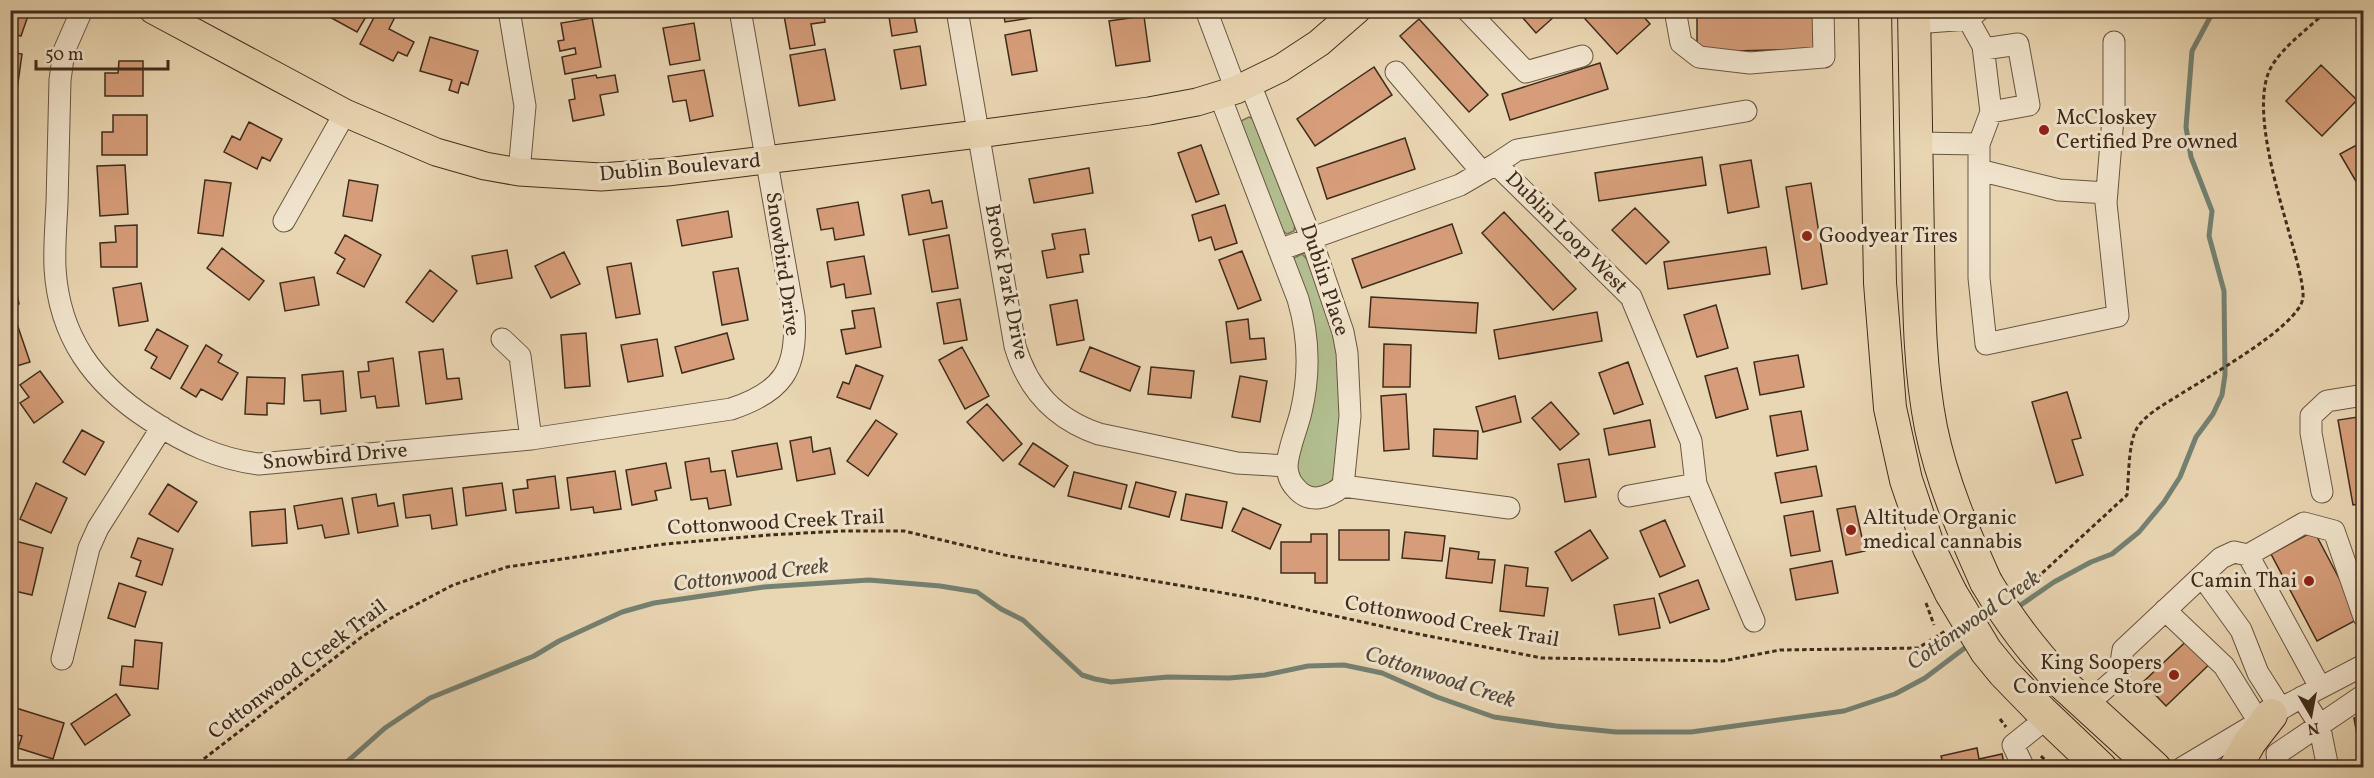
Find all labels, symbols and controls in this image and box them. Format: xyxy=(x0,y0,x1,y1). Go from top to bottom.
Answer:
scale bar xyxy=(36,33,168,71)
text: 50 m xyxy=(45,43,84,68)
place label: McCloskey Certified Pre owned xyxy=(2056,104,2238,157)
marker: McCloskey Certified Pre owned xyxy=(2037,123,2051,137)
street label: Dublin Boulevard xyxy=(598,146,762,190)
street label: Dublin Loop West xyxy=(1498,165,1634,301)
street label: Snowbird Drive xyxy=(758,190,806,338)
street label: Brook Park Drive xyxy=(977,202,1035,362)
street label: Dublin Place xyxy=(1292,220,1356,340)
place label: Goodyear Tires xyxy=(1819,222,1958,251)
marker: Goodyear Tires xyxy=(1800,229,1814,243)
street label: Snowbird Drive xyxy=(261,436,409,478)
street label: Cottonwood Creek Trail xyxy=(667,503,885,543)
place label: Altitude Organic medical cannabis xyxy=(1863,504,2022,557)
marker: Altitude Organic medical cannabis xyxy=(1844,523,1858,537)
water label: Cottonwood Creek xyxy=(671,551,831,601)
water label: Cottonwood Creek xyxy=(1901,563,2047,679)
place label: Camin Thai xyxy=(2191,567,2297,596)
marker: Camin Thai xyxy=(2302,574,2316,588)
street label: Cottonwood Creek Trail xyxy=(1343,589,1561,655)
street label: Cottonwood Creek Trail xyxy=(203,593,393,747)
water label: Cottonwood Creek xyxy=(1361,639,1519,717)
place label: King Soopers Convience Store xyxy=(2013,649,2162,702)
marker: King Soopers Convience Store xyxy=(2167,668,2181,682)
north arrow xyxy=(2281,685,2341,745)
text: N xyxy=(2305,716,2321,740)

